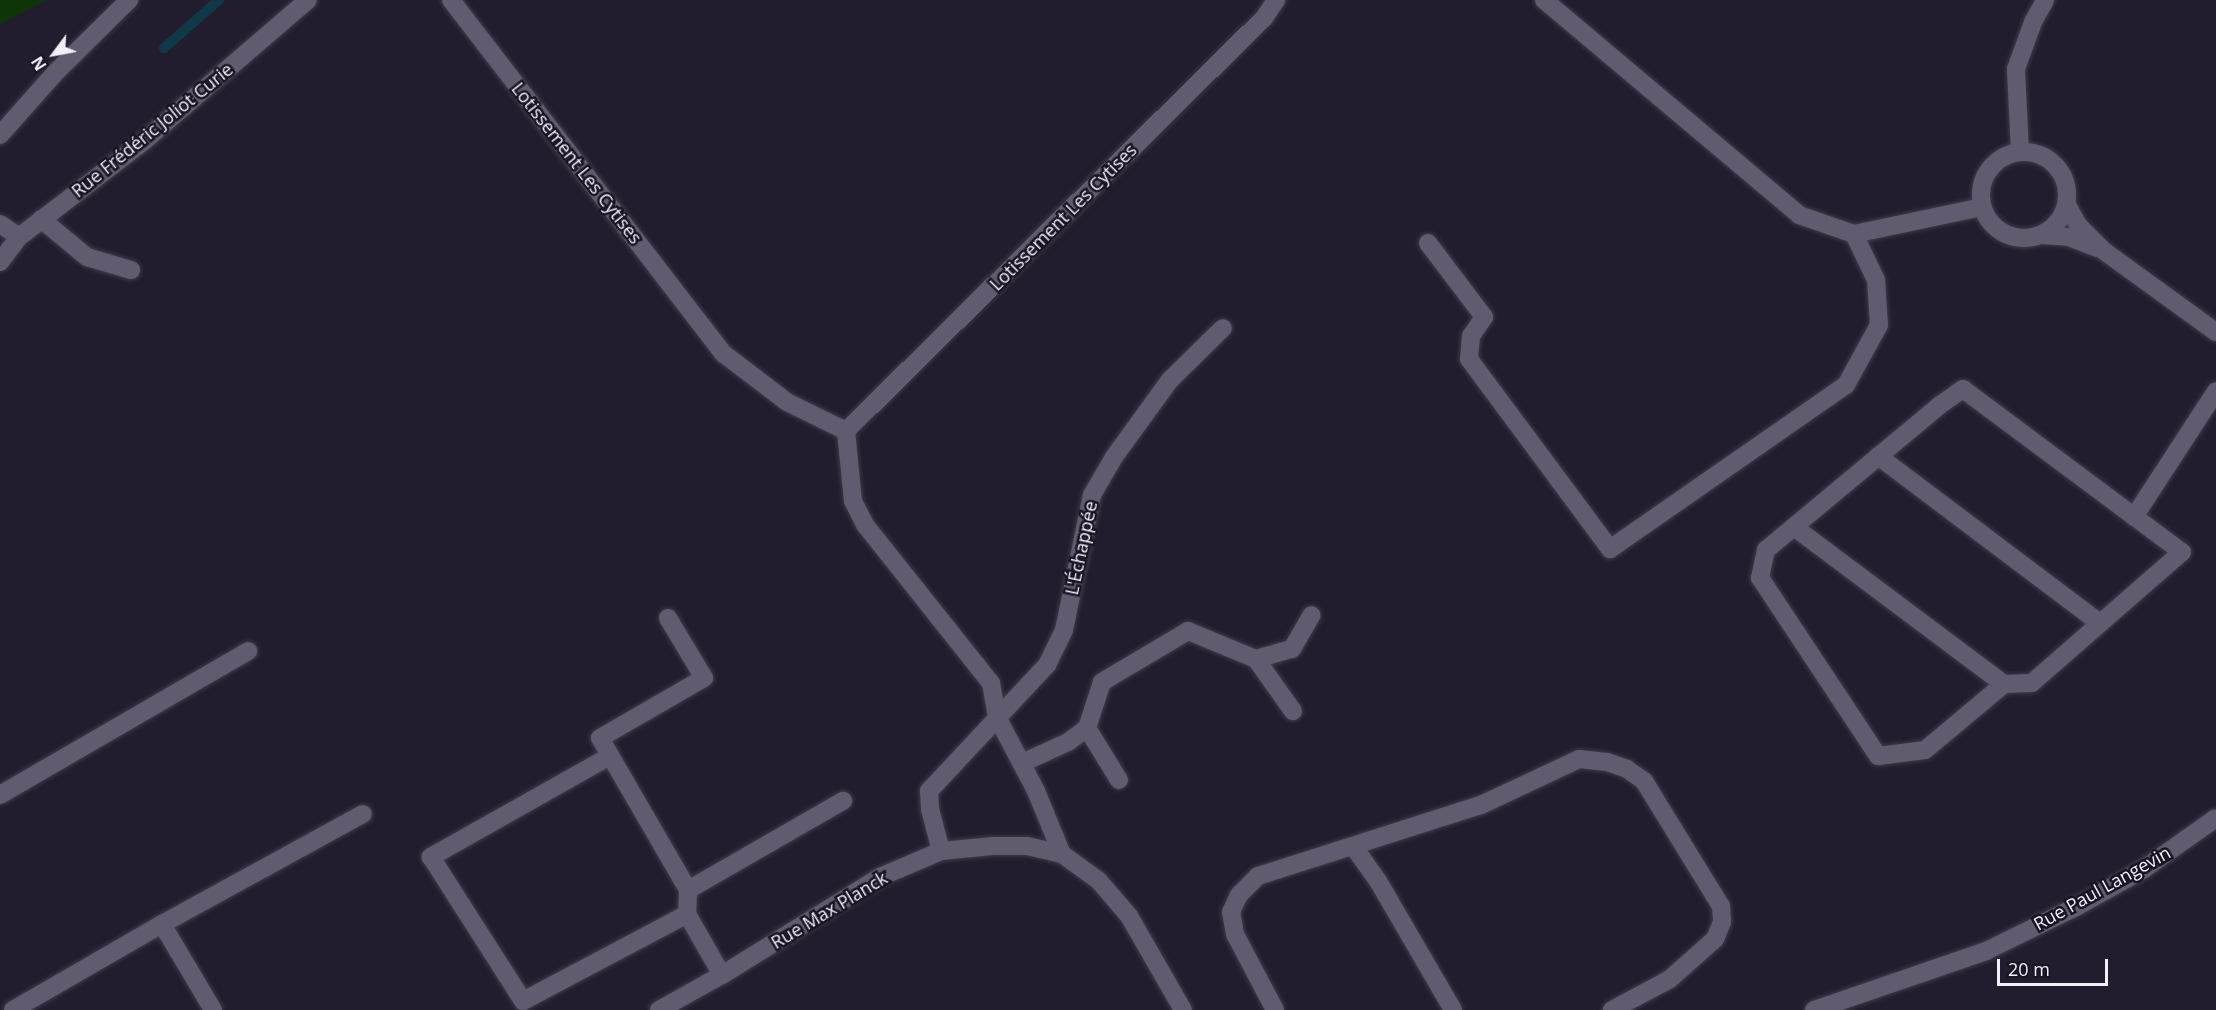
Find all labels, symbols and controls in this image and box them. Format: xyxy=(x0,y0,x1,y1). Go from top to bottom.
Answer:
north arrow xyxy=(24,24,84,84)
text: N xyxy=(26,52,52,75)
street label: Rue Frédéric Joliot Curie xyxy=(67,58,237,202)
street label: Lotissement Les Cytises xyxy=(507,78,647,248)
street label: Lotissement Les Cytises xyxy=(985,139,1141,295)
street label: L'Échappée xyxy=(1061,499,1101,597)
street label: Rue Paul Langevin xyxy=(2030,841,2174,935)
street label: Rue Max Planck xyxy=(767,867,891,953)
scale bar xyxy=(2000,947,2111,985)
text: 20 m xyxy=(2008,957,2050,981)

